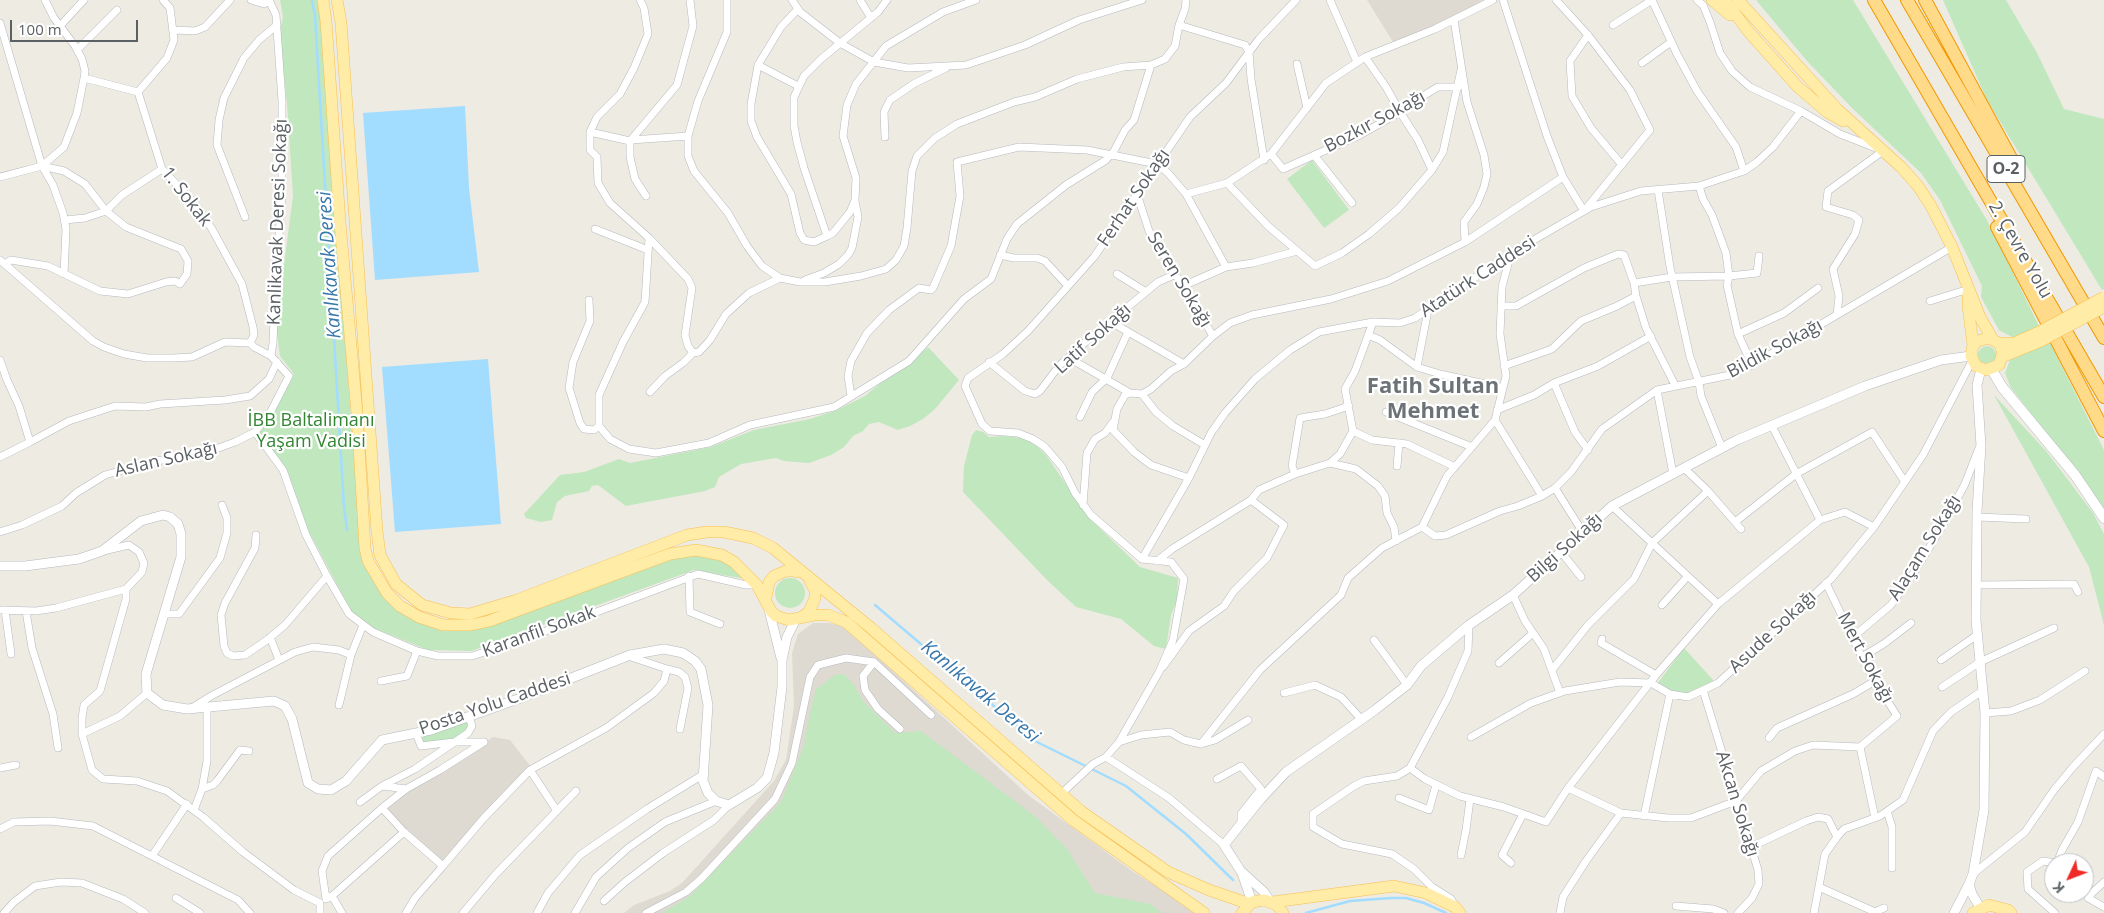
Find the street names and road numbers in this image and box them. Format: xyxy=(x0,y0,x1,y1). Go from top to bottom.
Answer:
street label: Bozkır Sokağı xyxy=(1321,86,1429,158)
street label: Kanlikavak Deresi Sokağı xyxy=(264,118,292,326)
street label: Ferhat Sokağı xyxy=(1093,145,1175,251)
road number: O-2 xyxy=(1987,156,2025,182)
street label: 1. Sokak xyxy=(156,163,216,231)
street label: 2. Çevre Yolu xyxy=(1983,198,2057,302)
street label: Seren Sokağı xyxy=(1142,228,1216,332)
street label: Atatürk Caddesi xyxy=(1416,232,1540,322)
street label: Latif Sokağı xyxy=(1050,299,1136,379)
street label: Bildik Sokağı xyxy=(1724,315,1826,383)
street label: Aslan Sokağı xyxy=(113,438,219,482)
street label: Alaçam Sokağı xyxy=(1884,491,1966,605)
street label: Bilgi Sokağı xyxy=(1523,508,1607,588)
street label: Asude Sokağı xyxy=(1725,586,1821,678)
street label: Karanfil Sokak xyxy=(479,602,599,662)
street label: Mert Sokağı xyxy=(1832,609,1898,707)
street label: Posta Yolu Caddesi xyxy=(416,668,574,740)
street label: Akcan Sokağı xyxy=(1711,748,1763,860)

